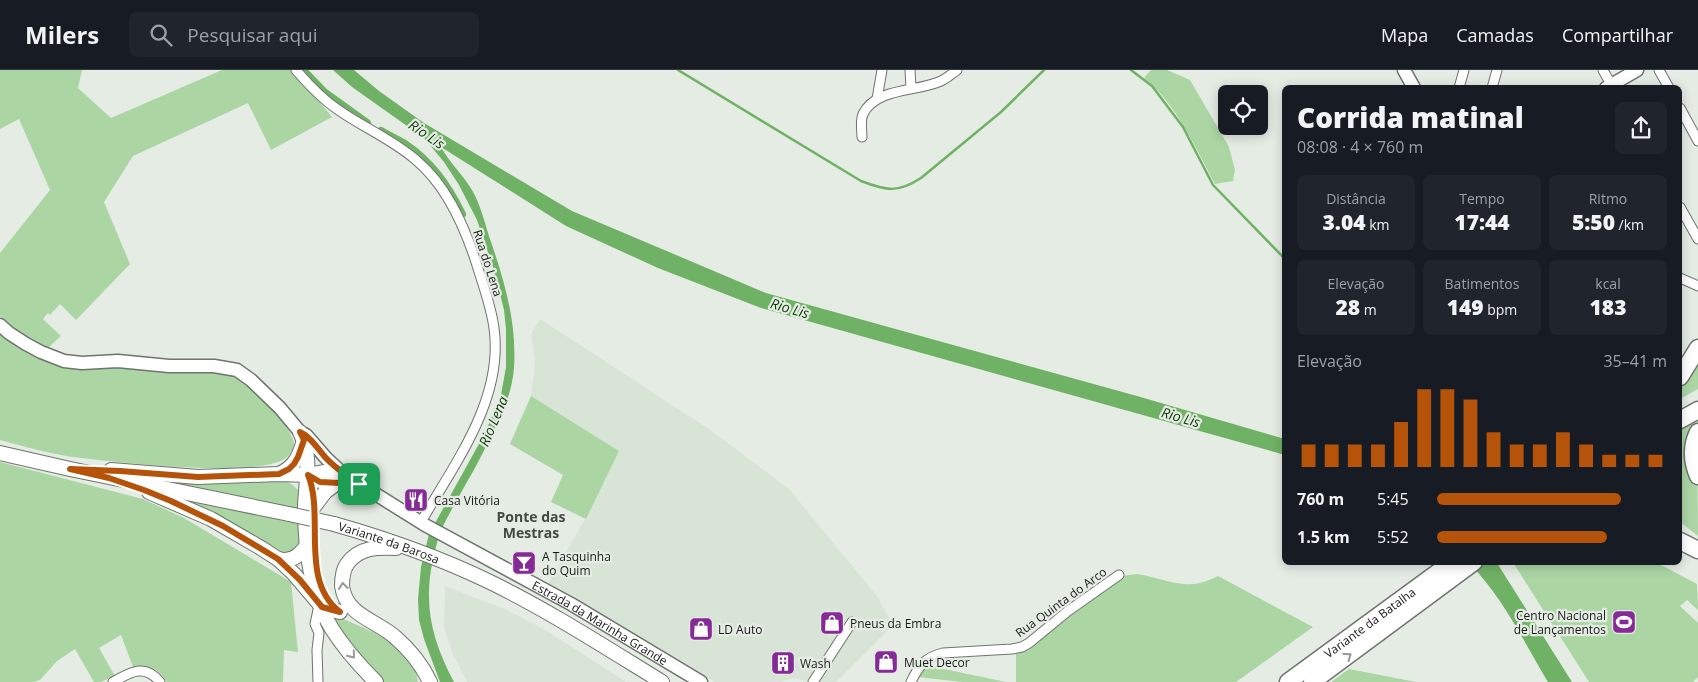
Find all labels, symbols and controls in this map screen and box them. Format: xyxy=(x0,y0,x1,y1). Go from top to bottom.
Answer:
search box xyxy=(129,12,479,57)
text: Milers xyxy=(25,18,99,51)
icon: search xyxy=(147,21,175,49)
text: Pesquisar aqui xyxy=(187,22,317,48)
text: Mapa xyxy=(1381,23,1428,47)
text: Camadas xyxy=(1456,23,1534,47)
text: Compartilhar xyxy=(1562,23,1673,47)
map controls xyxy=(1218,85,1268,135)
button: locate xyxy=(1218,85,1268,135)
text: Corrida matinal xyxy=(1297,98,1524,136)
button: share xyxy=(1615,102,1667,154)
water label: Rio Lis xyxy=(405,115,449,153)
text: 08:08 · 4 × 760 m xyxy=(1297,136,1423,158)
text: Distância xyxy=(1326,189,1386,208)
text: Tempo xyxy=(1459,189,1505,208)
text: Ritmo xyxy=(1589,189,1627,208)
text: 3.04 xyxy=(1323,208,1366,236)
text: 17:44 xyxy=(1454,208,1510,236)
text: 5:50 xyxy=(1572,208,1615,236)
text: km xyxy=(1366,215,1389,234)
text: /km xyxy=(1615,215,1644,234)
street label: Rua do Lena xyxy=(469,227,507,299)
text: Elevação xyxy=(1328,274,1384,293)
text: Batimentos xyxy=(1445,274,1519,293)
text: kcal xyxy=(1595,274,1621,293)
water label: Rio Lis xyxy=(768,293,812,323)
text: 28 xyxy=(1335,293,1360,321)
text: 149 xyxy=(1447,293,1484,321)
text: 183 xyxy=(1590,293,1626,321)
text: m xyxy=(1360,300,1377,319)
text: bpm xyxy=(1484,300,1517,319)
text: Elevação xyxy=(1297,350,1362,372)
text: 35–41 m xyxy=(1603,350,1667,372)
water label: Rio Lena xyxy=(474,393,512,449)
water label: Rio Lis xyxy=(1159,402,1203,432)
pin xyxy=(338,463,380,505)
icon: arrive xyxy=(345,470,373,498)
restaurant icon: Casa Vitória xyxy=(403,487,429,513)
text: 760 m xyxy=(1297,488,1344,510)
text: 5:45 xyxy=(1377,488,1409,510)
place label: Casa Vitória xyxy=(434,492,500,509)
district label: Ponte das Mestras xyxy=(497,507,566,542)
street label: Variante da Barosa xyxy=(336,517,442,567)
text: 1.5 km xyxy=(1297,526,1350,548)
text: 5:52 xyxy=(1377,526,1409,548)
place label: A Tasquinha do Quim xyxy=(542,548,611,579)
bar icon: A Tasquinha do Quim xyxy=(511,550,537,576)
street label: Rua Quinta do Arco xyxy=(1012,563,1110,641)
street label: Estrada da Marinha Grande xyxy=(529,576,671,669)
one-way arrow xyxy=(338,581,349,589)
street label: Variante da Batalha xyxy=(1320,583,1419,662)
place label: Centro Nacional de Lançamentos xyxy=(1514,607,1606,638)
sports icon: Centro Nacional de Lançamentos xyxy=(1611,609,1637,635)
shop icon: Pneus da Embra xyxy=(819,610,845,636)
place label: Pneus da Embra xyxy=(850,615,941,632)
shop icon: LD Auto xyxy=(688,616,714,642)
place label: LD Auto xyxy=(718,621,763,638)
one-way arrow xyxy=(347,649,355,658)
shop icon: Muet Decor xyxy=(873,649,899,675)
building icon: Wash xyxy=(770,650,796,676)
one-way arrow xyxy=(1342,653,1351,661)
place label: Muet Decor xyxy=(904,654,970,671)
place label: Wash xyxy=(800,655,831,672)

